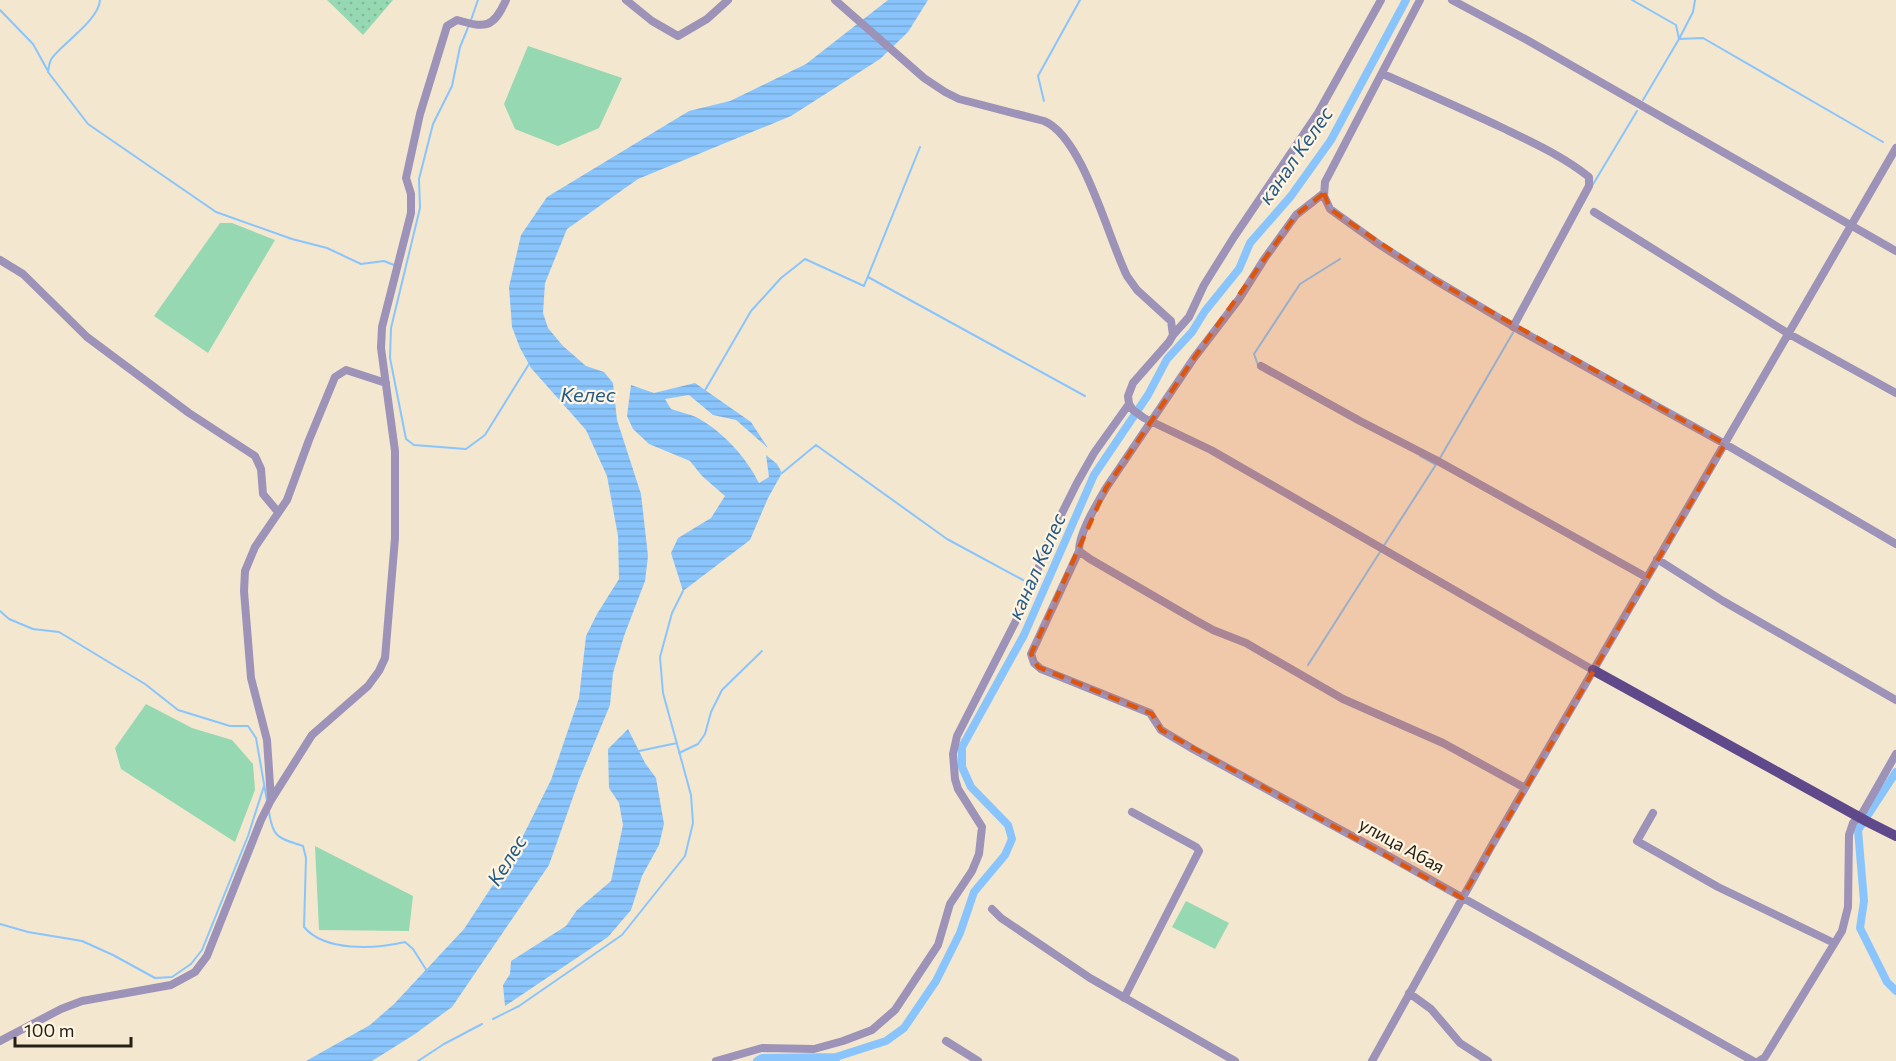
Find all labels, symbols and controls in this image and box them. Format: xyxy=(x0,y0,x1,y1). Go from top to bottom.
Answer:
water label: канал Келес xyxy=(1253,102,1337,208)
water label: Келес xyxy=(560,382,616,406)
water label: канал Келес xyxy=(1002,509,1070,623)
street label: улица Абая xyxy=(1355,812,1449,878)
water label: Келес xyxy=(481,830,531,890)
scale bar xyxy=(15,1010,130,1048)
text: 100 m xyxy=(24,1019,74,1041)

